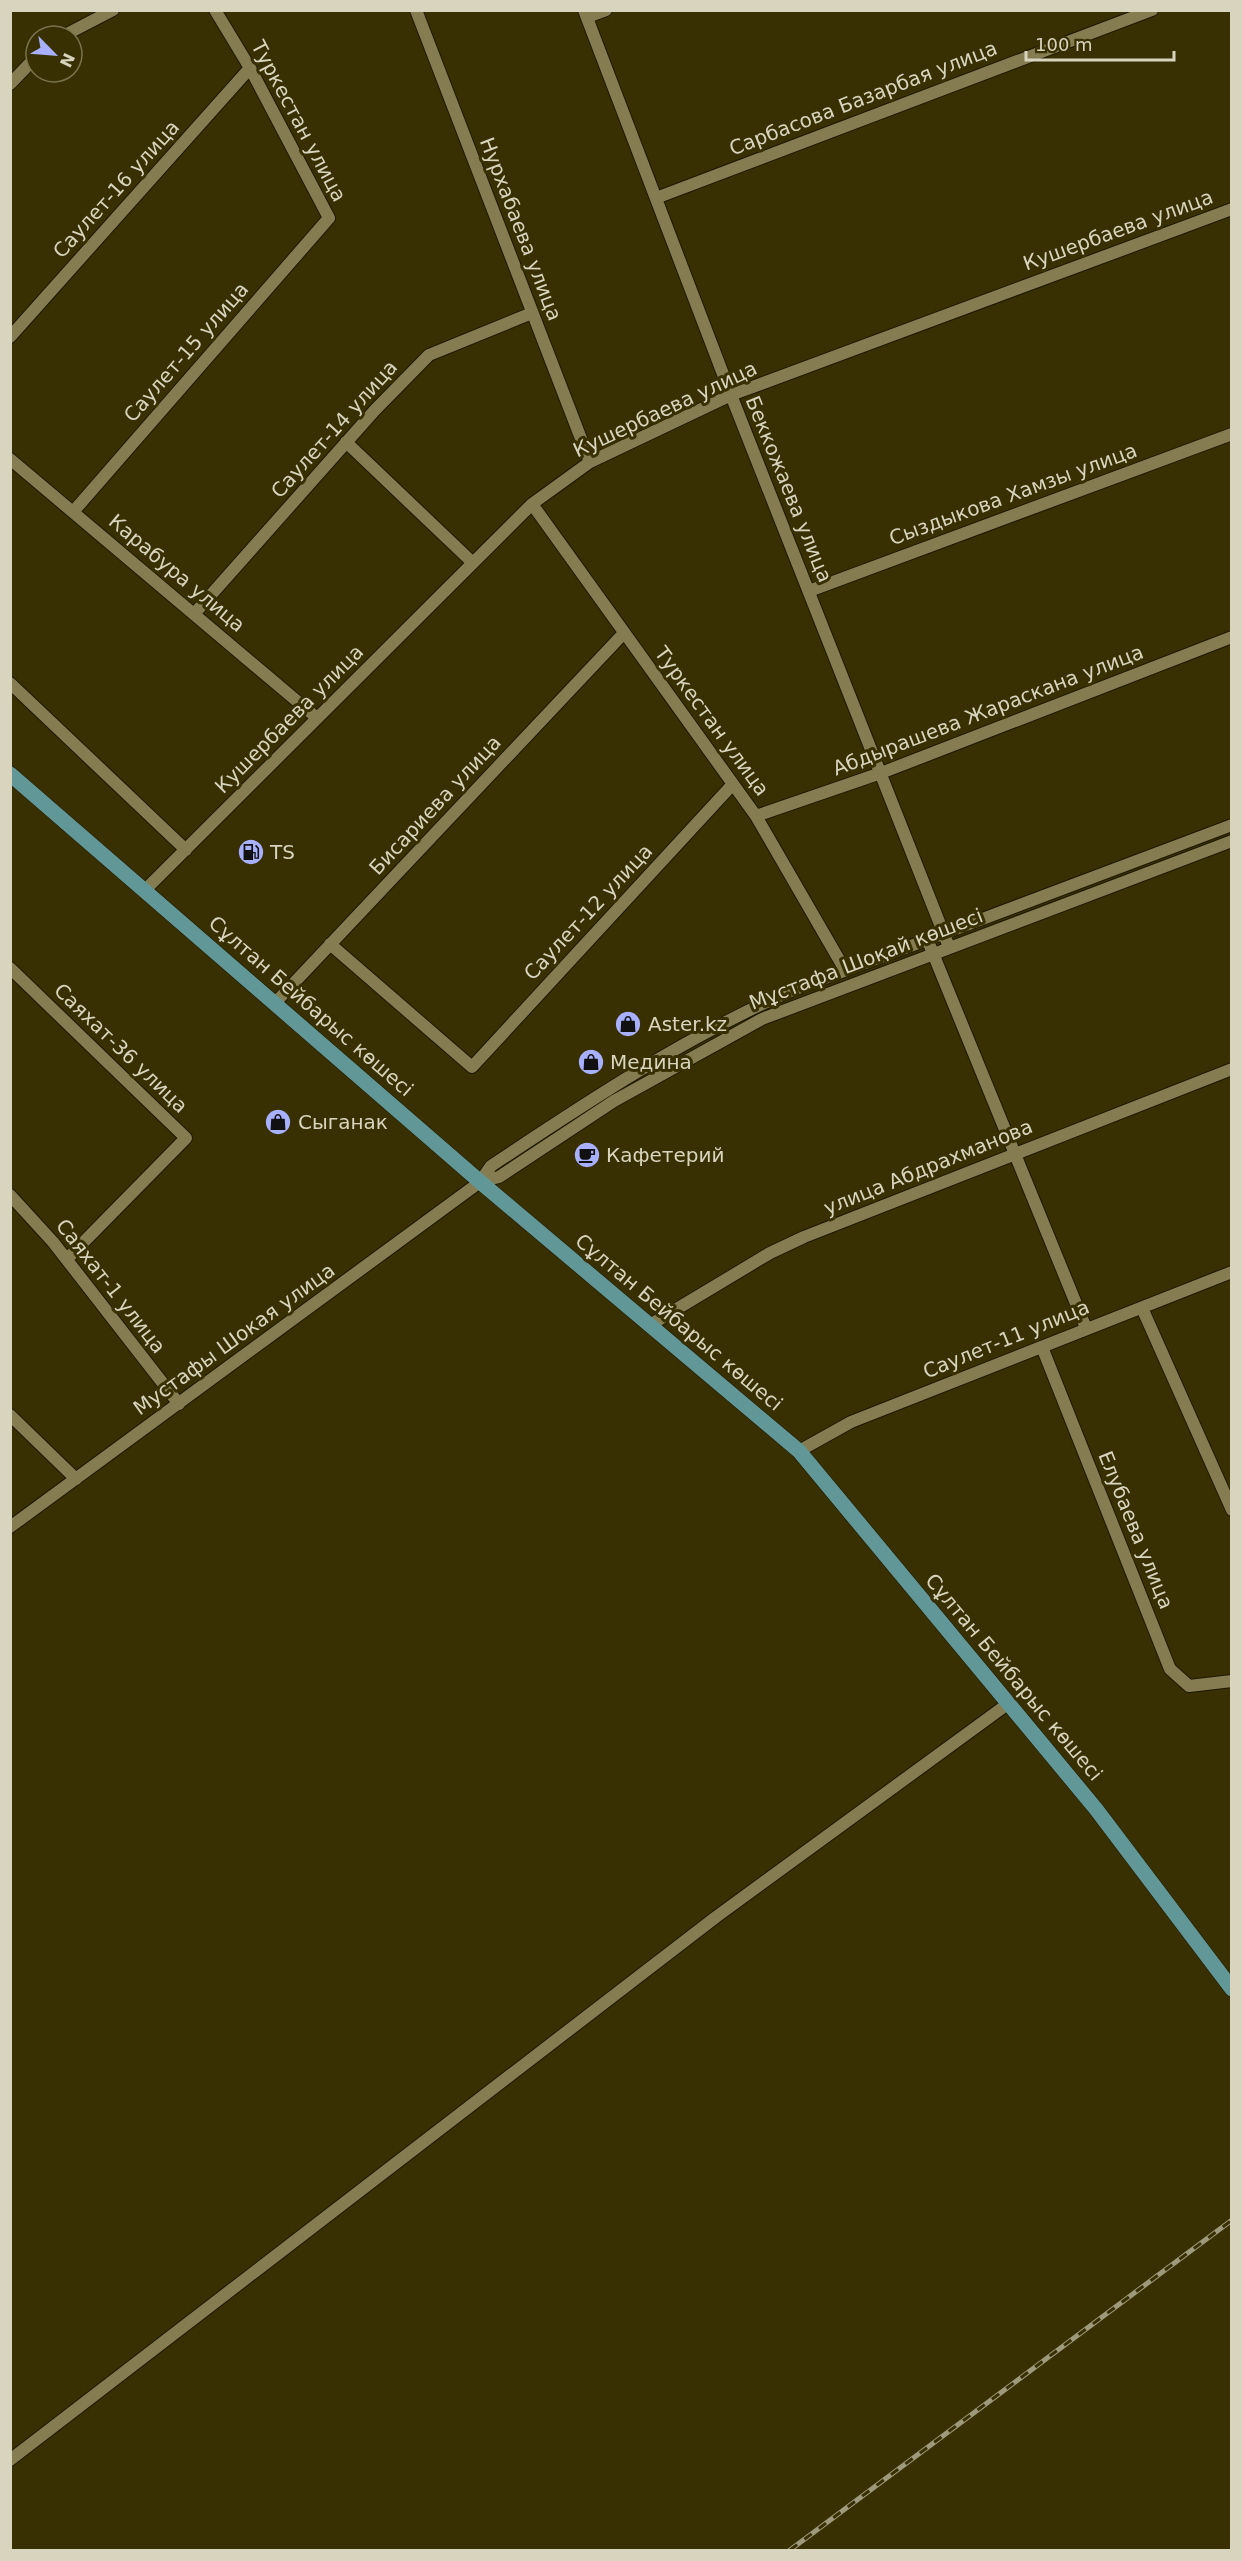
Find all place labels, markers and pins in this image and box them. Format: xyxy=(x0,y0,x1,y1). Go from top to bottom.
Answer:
fuel station icon: TS xyxy=(236,837,266,867)
place label: TS xyxy=(269,840,295,864)
shop icon: Aster.kz xyxy=(613,1009,643,1039)
place label: Aster.kz xyxy=(648,1012,727,1036)
shop icon: Медина xyxy=(576,1047,606,1077)
place label: Медина xyxy=(610,1050,692,1074)
shop icon: Сыганак xyxy=(263,1107,293,1137)
place label: Сыганак xyxy=(298,1110,388,1134)
cafe icon: Кафетерий xyxy=(572,1140,602,1170)
place label: Кафетерий xyxy=(606,1143,725,1167)

